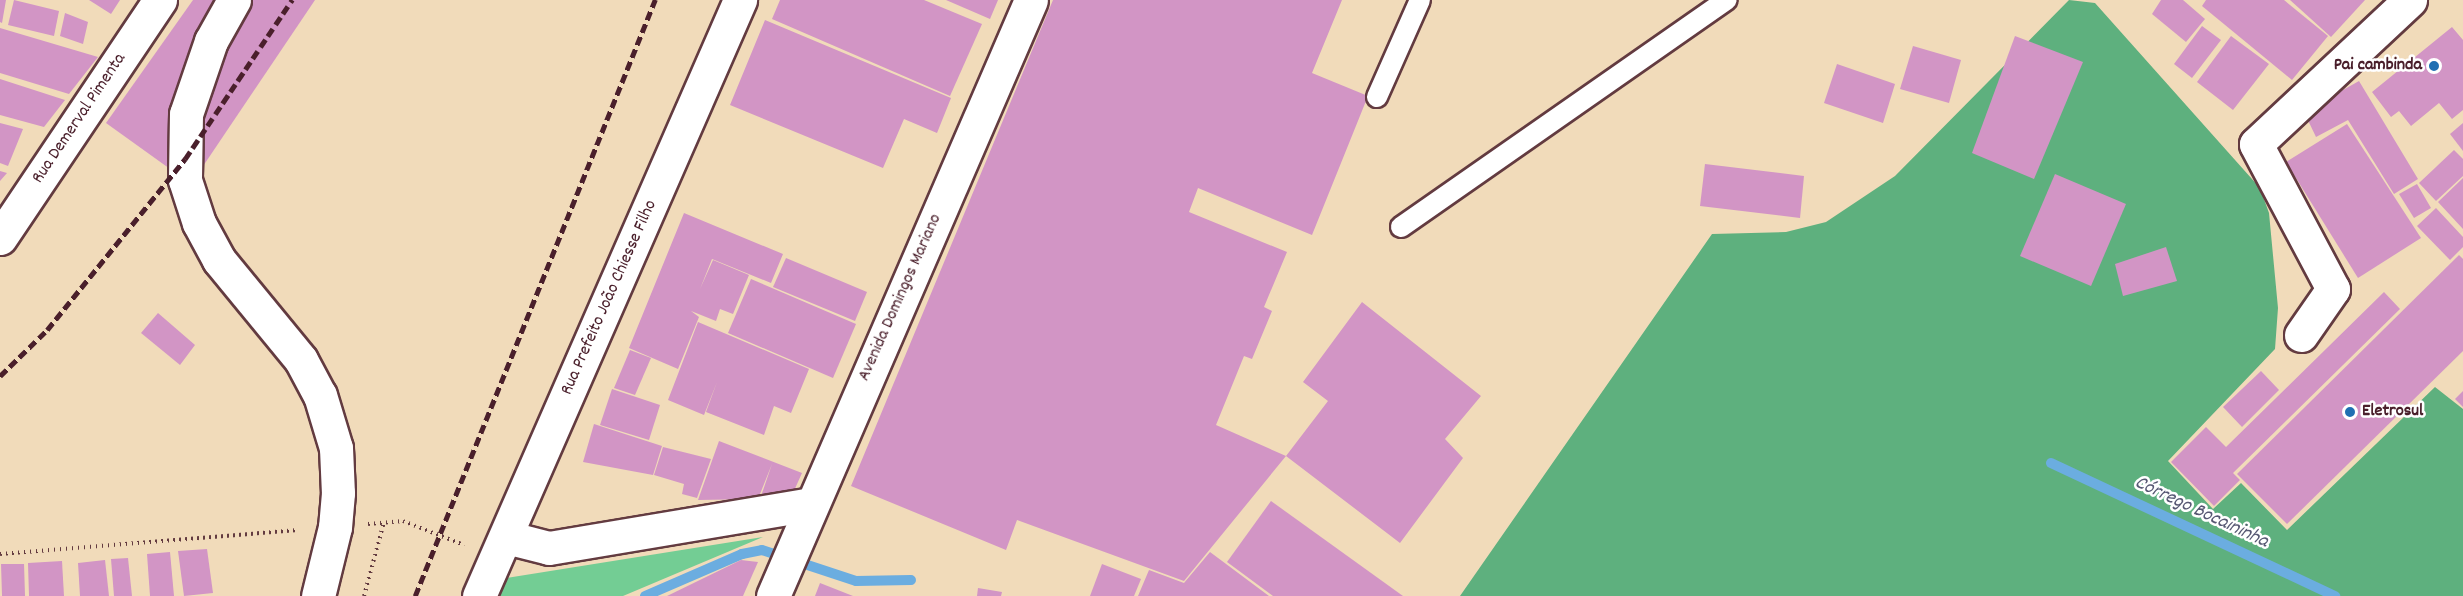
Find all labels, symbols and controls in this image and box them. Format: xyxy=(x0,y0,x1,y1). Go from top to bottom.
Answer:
street label: Rua Demerval Pimenta xyxy=(28,50,132,188)
place label: Pai cambinda xyxy=(2334,55,2422,77)
marker: Pai cambinda xyxy=(2427,59,2441,73)
street label: Rua Prefeito João Chiesse Filho xyxy=(557,197,663,399)
street label: Avenida Domingos Mariano xyxy=(854,211,948,385)
place label: Eletrosul xyxy=(2362,401,2423,423)
marker: Eletrosul xyxy=(2343,405,2357,419)
water label: Córrego Bocaininha xyxy=(2130,472,2272,554)

